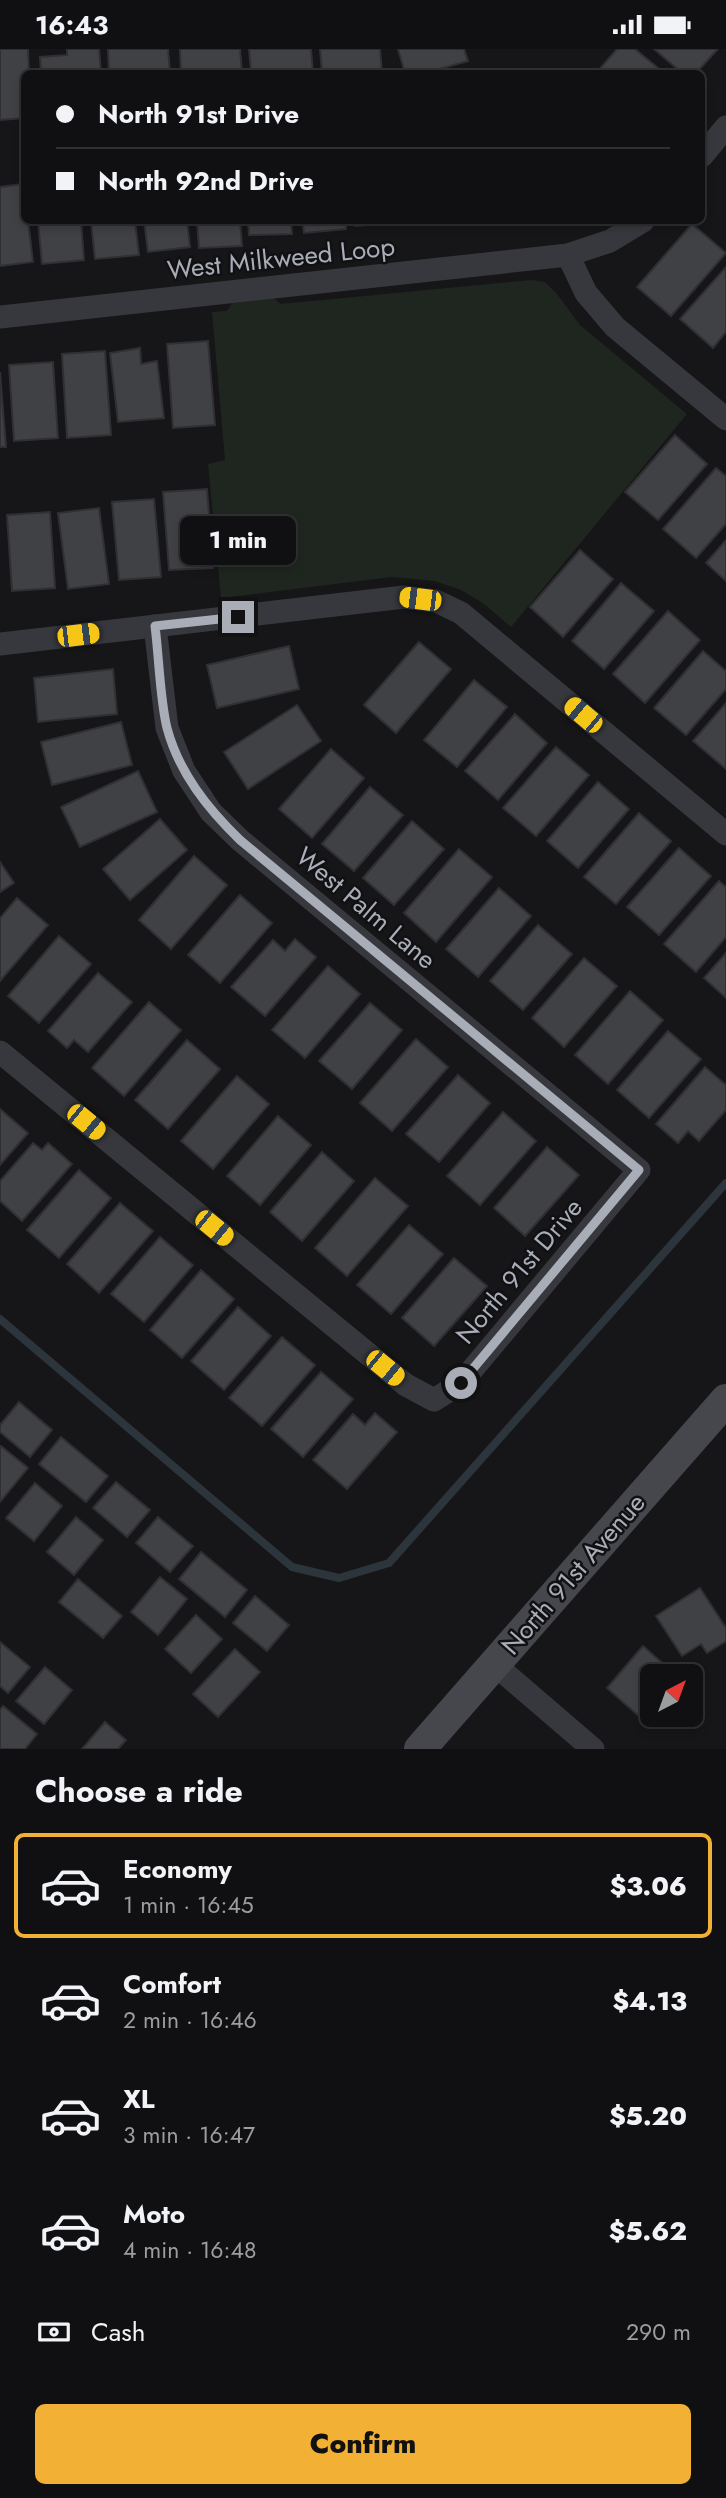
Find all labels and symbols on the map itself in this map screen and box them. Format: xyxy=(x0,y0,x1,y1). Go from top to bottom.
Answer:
street label: West Milkweed Loop xyxy=(165,227,397,289)
callout: 1 min xyxy=(180,515,296,565)
car xyxy=(398,586,443,612)
route end xyxy=(222,601,254,633)
car xyxy=(56,622,101,648)
car xyxy=(561,693,606,737)
street label: West Palm Lane xyxy=(288,838,444,978)
car xyxy=(64,1101,109,1143)
street label: North 91st Drive xyxy=(447,1190,591,1352)
car xyxy=(192,1207,237,1249)
car xyxy=(363,1347,408,1389)
route start xyxy=(445,1367,477,1399)
street label: North 91st Avenue xyxy=(492,1485,654,1663)
north arrow xyxy=(640,1664,704,1727)

